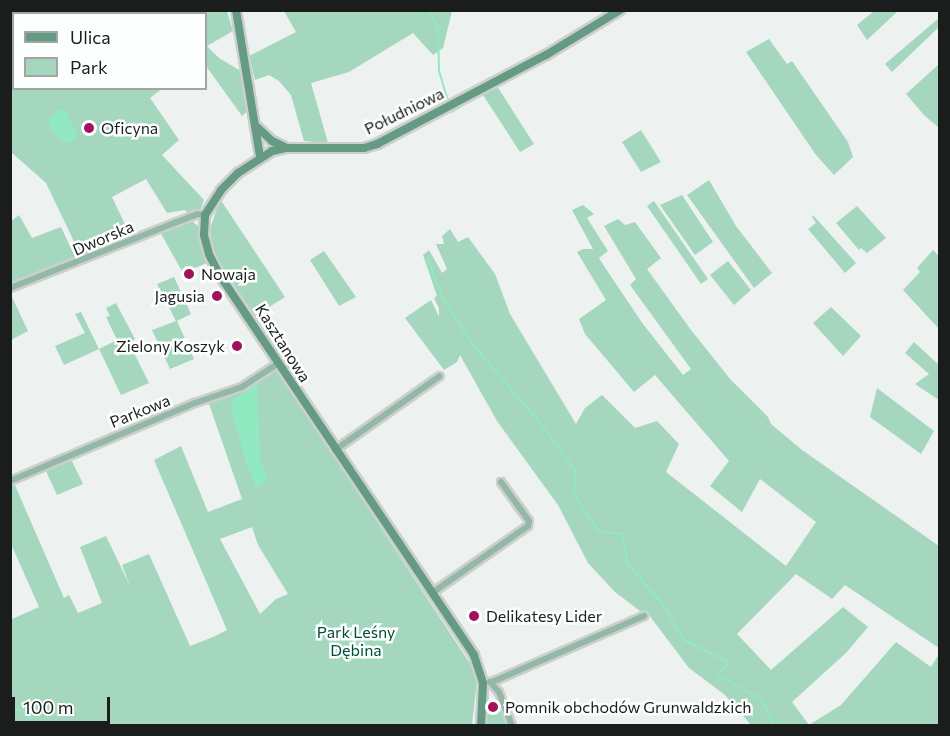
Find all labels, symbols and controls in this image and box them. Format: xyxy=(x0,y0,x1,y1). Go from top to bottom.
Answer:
legend xyxy=(12,12,207,90)
text: Ulica xyxy=(70,26,111,48)
text: Park xyxy=(70,56,108,78)
street label: Południowa xyxy=(361,84,447,138)
place label: Oficyna xyxy=(101,118,158,138)
marker: Oficyna xyxy=(82,121,96,135)
street label: Dworska xyxy=(70,217,136,259)
place label: Nowaja xyxy=(201,264,256,284)
marker: Nowaja xyxy=(182,267,196,281)
place label: Jagusia xyxy=(155,286,205,306)
marker: Jagusia xyxy=(210,289,224,303)
street label: Kasztanowa xyxy=(251,300,315,386)
place label: Zielony Koszyk xyxy=(116,336,225,356)
marker: Zielony Koszyk xyxy=(230,339,244,353)
street label: Parkowa xyxy=(107,390,173,432)
place label: Delikatesy Lider xyxy=(486,606,602,626)
marker: Delikatesy Lider xyxy=(467,609,481,623)
park label: Park Leśny Dębina xyxy=(317,622,395,660)
scale bar xyxy=(15,685,112,723)
text: 100 m xyxy=(23,696,73,718)
place label: Pomnik obchodów Grunwaldzkich xyxy=(505,697,752,717)
marker: Pomnik obchodów Grunwaldzkich xyxy=(486,700,500,714)

